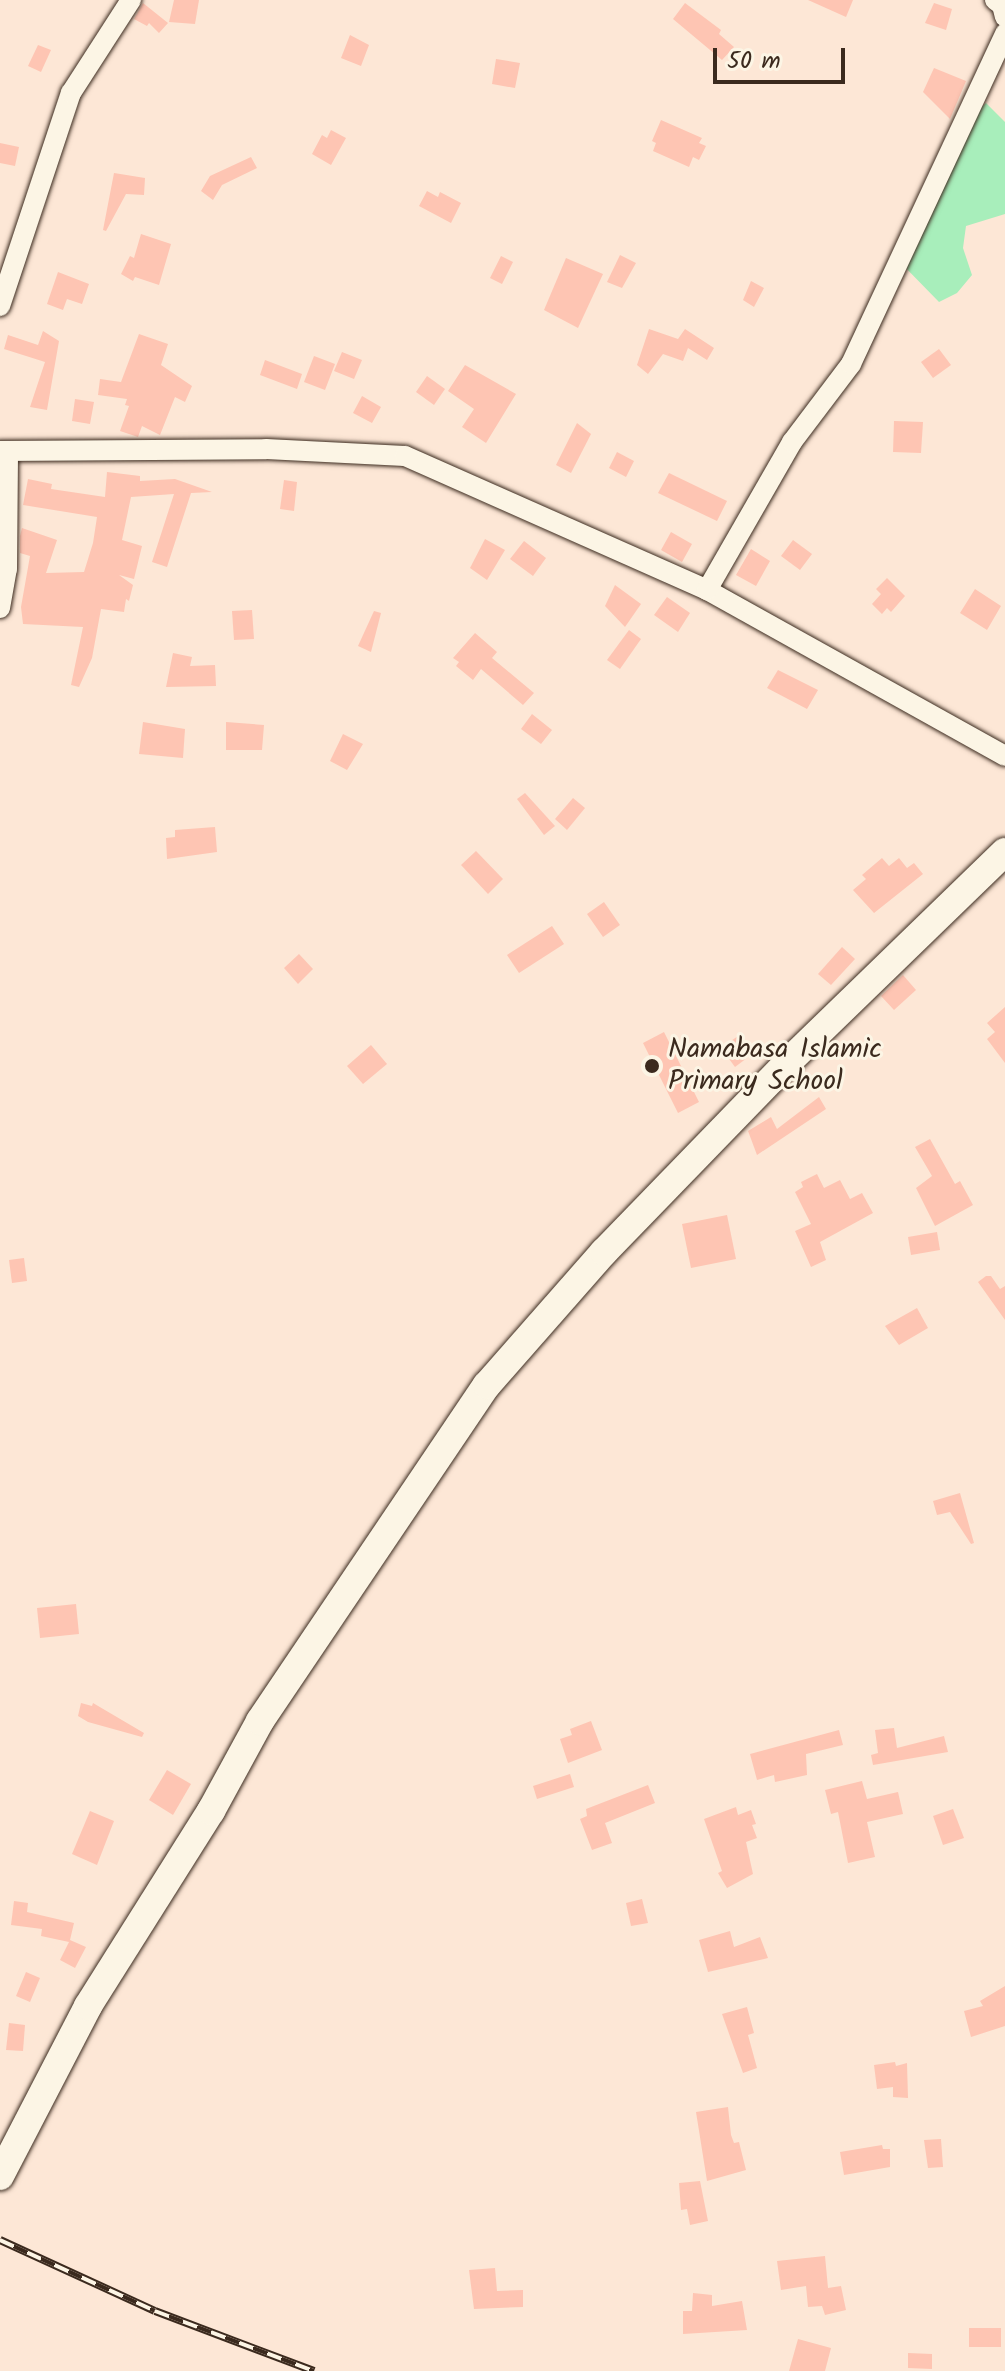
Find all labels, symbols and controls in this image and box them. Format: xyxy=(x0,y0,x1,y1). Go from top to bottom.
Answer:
scale bar xyxy=(717,32,849,82)
text: 50 m xyxy=(727,42,781,81)
place label: Namabasa Islamic Primary School xyxy=(668,1033,882,1099)
marker: Namabasa Islamic Primary School xyxy=(643,1057,661,1075)

